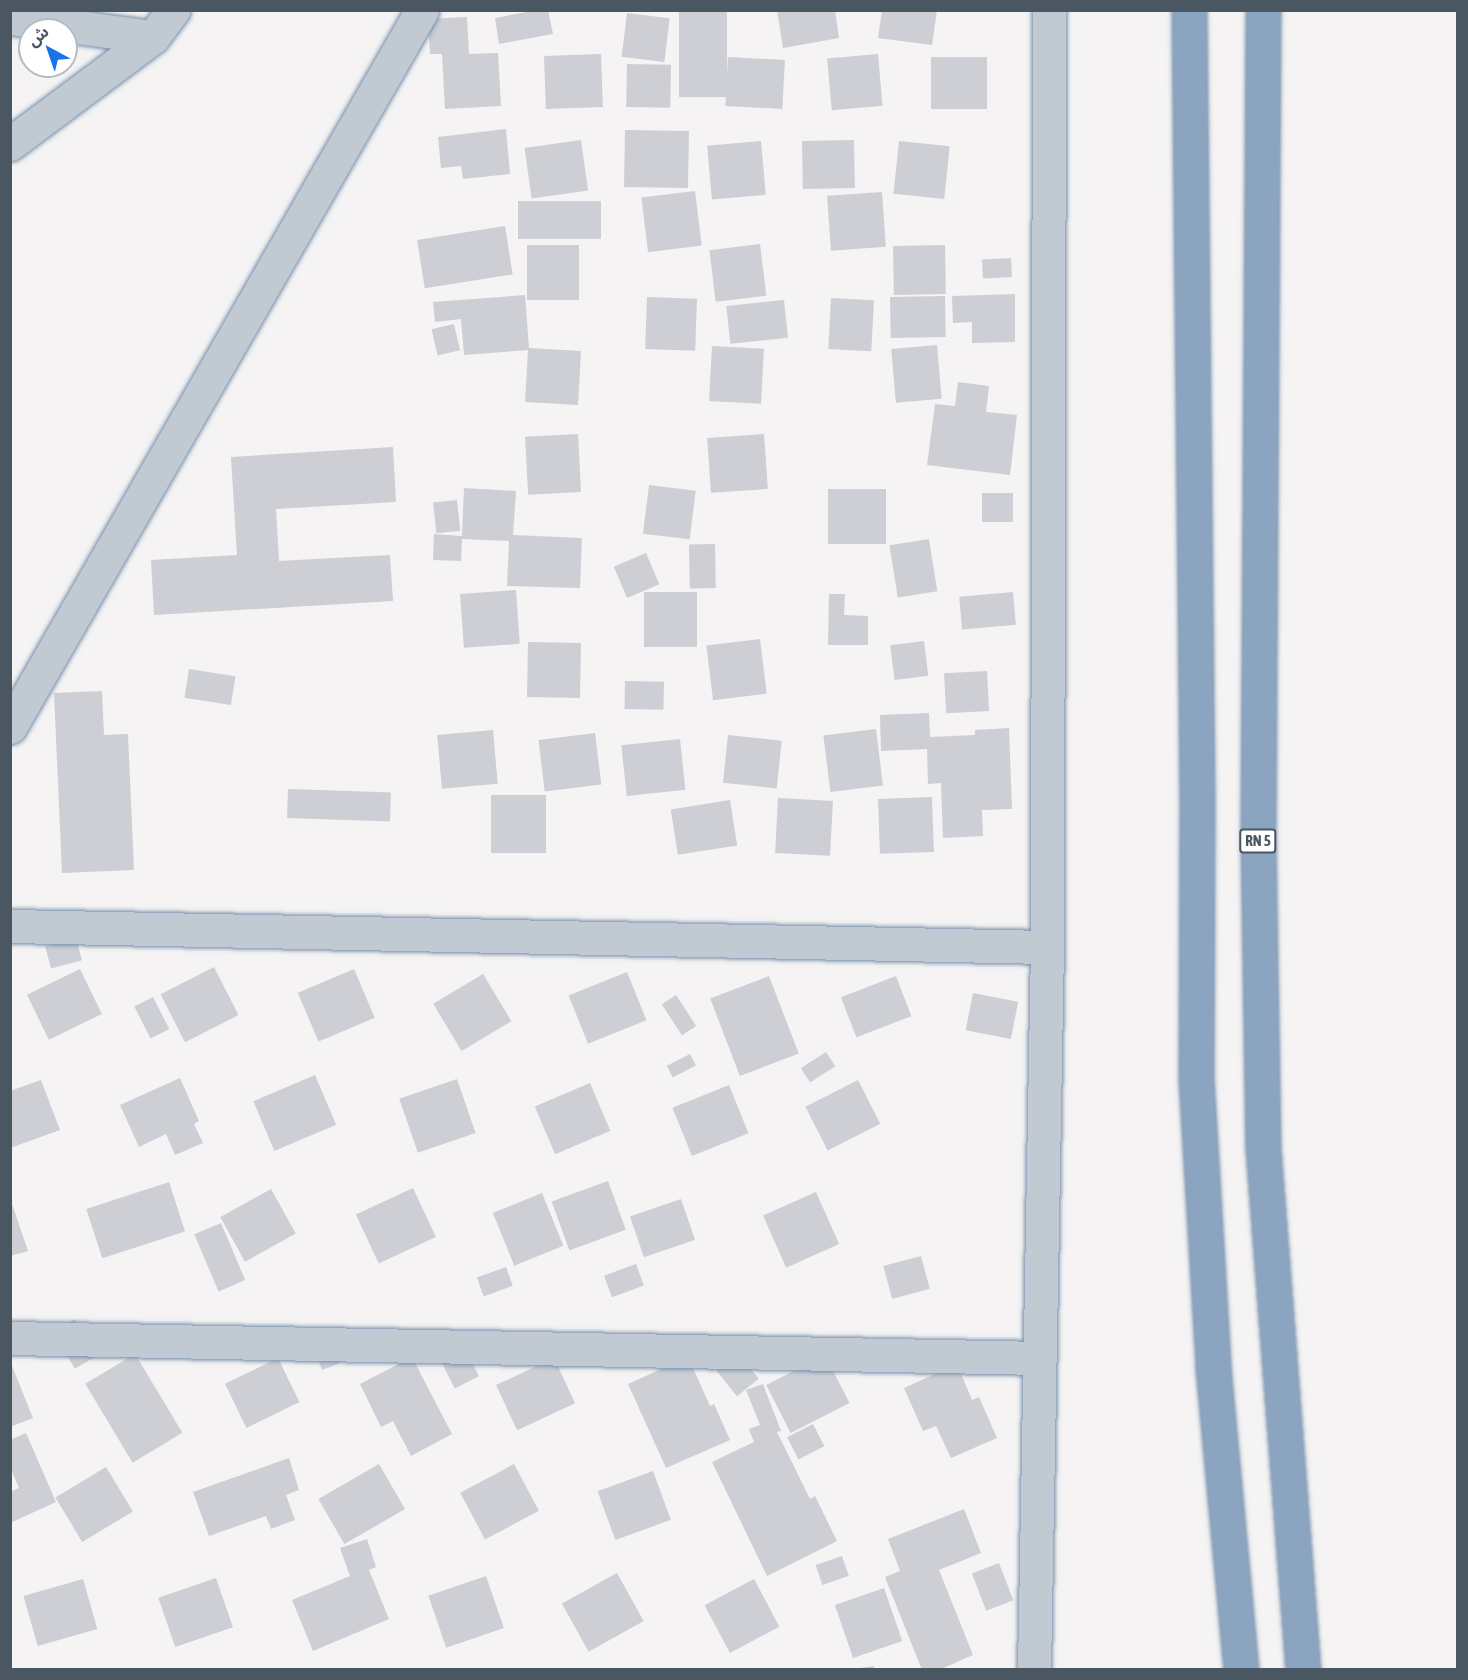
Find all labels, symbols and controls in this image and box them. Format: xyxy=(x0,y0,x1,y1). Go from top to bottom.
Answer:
north arrow xyxy=(18,18,78,78)
text: ش xyxy=(24,22,52,50)
road number: RN 5 xyxy=(1238,829,1278,853)

